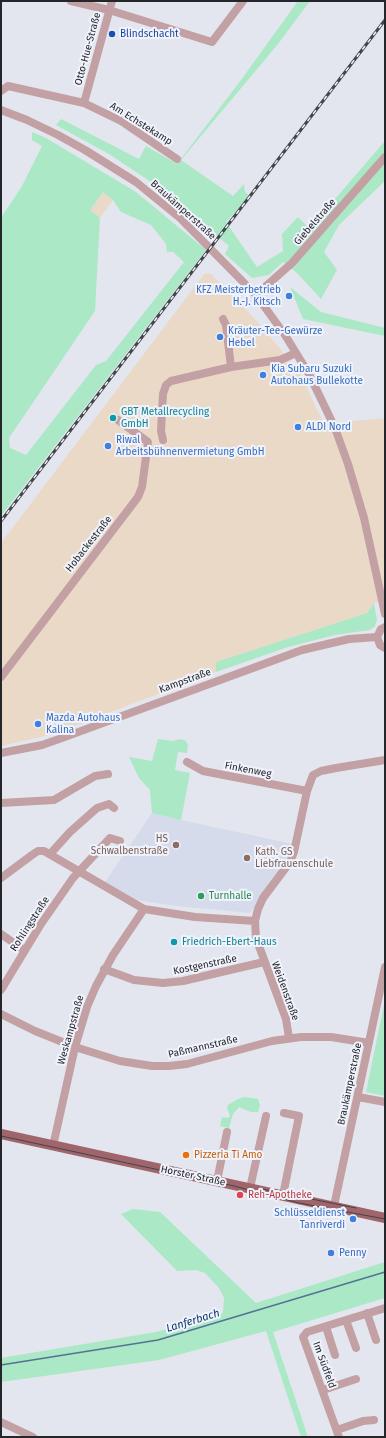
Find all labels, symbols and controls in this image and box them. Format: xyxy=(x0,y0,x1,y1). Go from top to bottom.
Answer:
street label: Otto-Hue-Straße xyxy=(73,11,103,87)
place label: Blindschacht xyxy=(120,28,179,40)
marker: Blindschacht xyxy=(107,29,117,39)
street label: Am Echstekamp xyxy=(108,100,174,148)
street label: Braukämperstraße xyxy=(148,178,218,242)
street label: Giebelstraße xyxy=(292,196,338,248)
place label: KFZ Meisterbetrieb H.-J. Kitsch xyxy=(196,284,281,308)
marker: KFZ Meisterbetrieb H.-J. Kitsch xyxy=(284,291,294,301)
place label: Kräuter-Tee-Gewürze Hebel xyxy=(228,325,322,348)
marker: Kräuter-Tee-Gewürze Hebel xyxy=(215,332,225,342)
place label: Kia Subaru Suzuki Autohaus Bullekotte xyxy=(271,363,363,386)
marker: Kia Subaru Suzuki Autohaus Bullekotte xyxy=(258,370,268,380)
place label: GBT Metallrecycling GmbH xyxy=(121,406,209,430)
marker: GBT Metallrecycling GmbH xyxy=(108,413,118,423)
place label: ALDI Nord xyxy=(306,421,351,433)
marker: ALDI Nord xyxy=(293,422,303,432)
place label: Riwal Arbeitsbühnenvermietung GmbH xyxy=(116,434,265,458)
marker: Riwal Arbeitsbühnenvermietung GmbH xyxy=(103,441,113,451)
street label: Hobackestraße xyxy=(63,514,115,574)
street label: Kampstraße xyxy=(157,666,213,696)
place label: Mazda Autohaus Kalina xyxy=(46,712,120,736)
marker: Mazda Autohaus Kalina xyxy=(33,719,43,729)
street label: Finkenweg xyxy=(224,760,272,780)
place label: HS Schwalbenstraße xyxy=(91,833,168,856)
marker: HS Schwalbenstraße xyxy=(171,840,181,850)
place label: Kath. GS Liebfrauenschule xyxy=(255,846,333,870)
marker: Kath. GS Liebfrauenschule xyxy=(242,853,252,863)
place label: Turnhalle xyxy=(209,890,252,902)
marker: Turnhalle xyxy=(196,891,206,901)
street label: Rohlingstraße xyxy=(8,894,52,954)
place label: Friedrich-Ebert-Haus xyxy=(182,936,277,948)
marker: Friedrich-Ebert-Haus xyxy=(169,937,179,947)
street label: Kostgenstraße xyxy=(172,952,238,978)
street label: Weidenstraße xyxy=(269,960,301,1022)
street label: Weskampstraße xyxy=(55,994,87,1066)
street label: Paßmannstraße xyxy=(167,1033,239,1061)
street label: Braukämperstraße xyxy=(335,1042,365,1126)
place label: Pizzeria Ti Amo xyxy=(194,1149,262,1161)
marker: Pizzeria Ti Amo xyxy=(181,1150,191,1160)
street label: Horster Straße xyxy=(160,1163,226,1189)
place label: Reh-Apotheke xyxy=(248,1189,312,1201)
marker: Reh-Apotheke xyxy=(235,1190,245,1200)
place label: Schlüsseldienst Tanriverdi xyxy=(274,1207,345,1230)
marker: Schlüsseldienst Tanriverdi xyxy=(348,1214,358,1224)
place label: Penny xyxy=(339,1247,367,1259)
marker: Penny xyxy=(326,1248,336,1258)
water label: Lanferbach xyxy=(165,1307,221,1335)
street label: Im Südfeld xyxy=(310,1340,338,1390)

